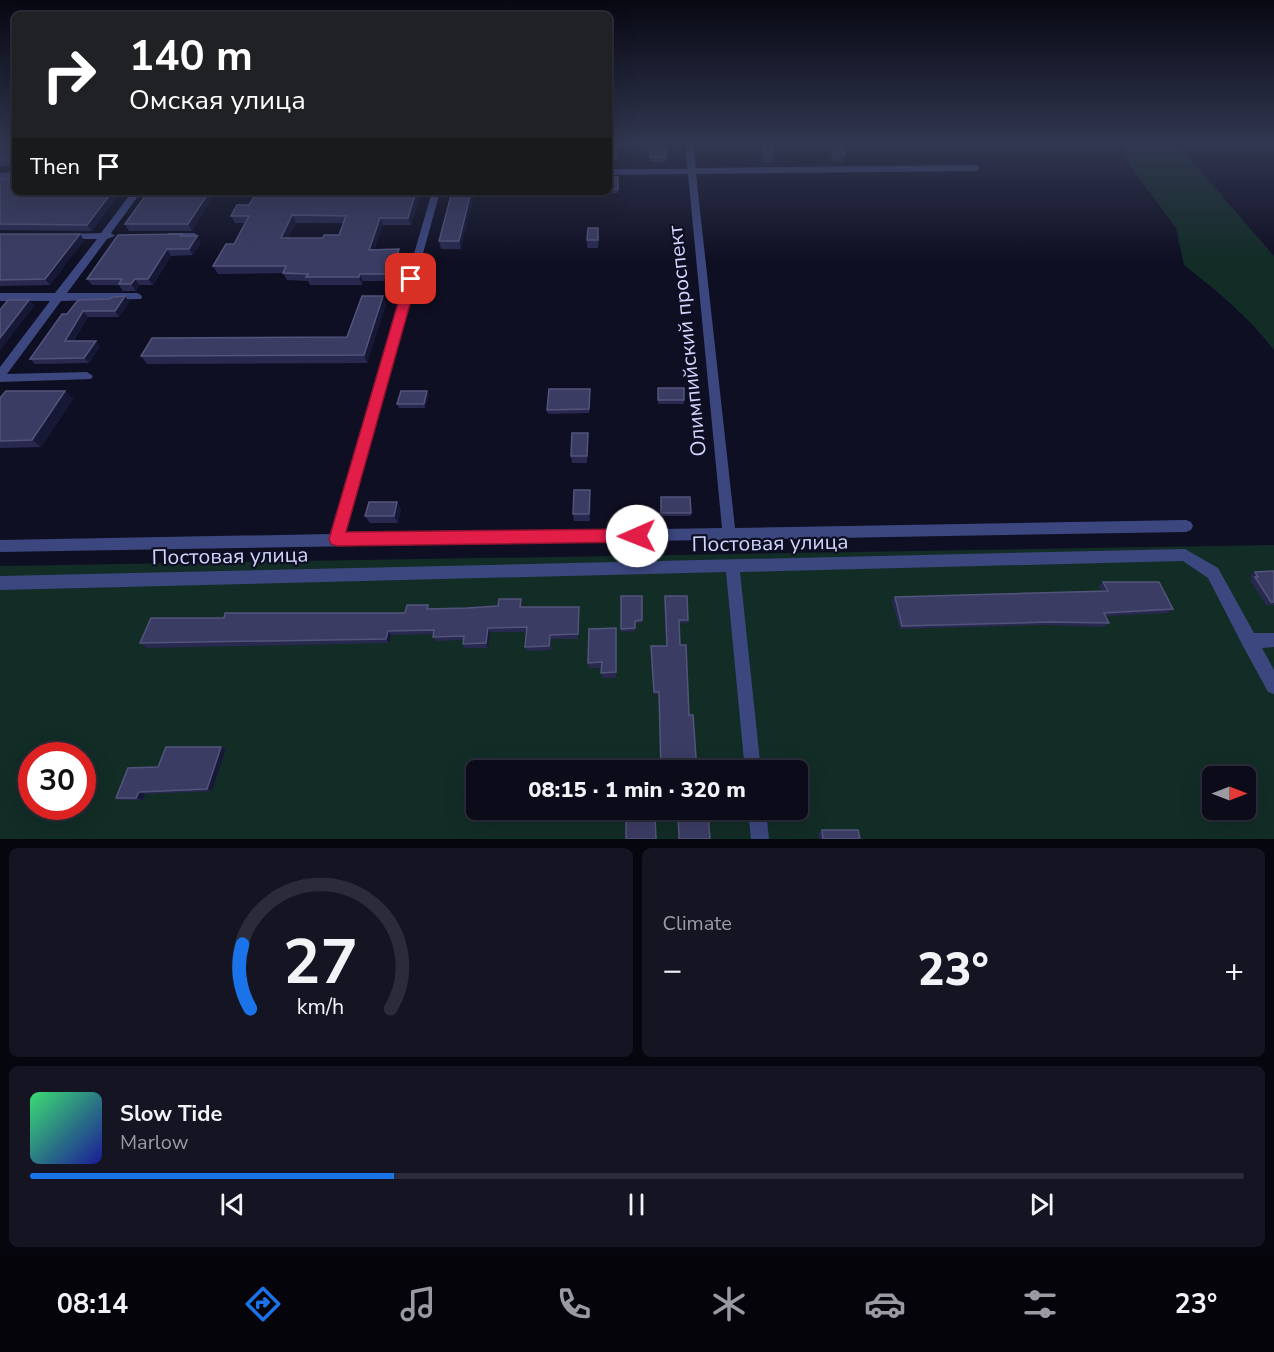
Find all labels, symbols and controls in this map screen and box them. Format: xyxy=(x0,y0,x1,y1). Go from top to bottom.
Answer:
text: 140 m xyxy=(129,28,253,85)
icon: right xyxy=(30,36,108,114)
text: Омская улица xyxy=(129,82,306,119)
icon: arrive xyxy=(92,150,125,183)
text: Then xyxy=(30,152,80,182)
street label: Олимпийский проспект xyxy=(661,223,713,458)
pin xyxy=(385,253,436,304)
icon: arrive xyxy=(394,262,427,295)
position arrow xyxy=(605,504,669,568)
street label: Постовая улица xyxy=(691,528,849,558)
street label: Постовая улица xyxy=(151,541,309,571)
speed limit sign: 30 xyxy=(18,742,96,820)
north arrow xyxy=(1202,766,1256,820)
map controls xyxy=(1202,766,1256,820)
text: 08:15 · 1 min · 320 m xyxy=(528,775,746,805)
text: Climate xyxy=(663,910,732,937)
text: 27 xyxy=(283,920,358,1005)
text: 23° xyxy=(918,940,989,1001)
text: − xyxy=(663,948,682,993)
text: + xyxy=(1224,948,1244,993)
text: km/h xyxy=(297,993,344,1023)
text: Slow Tide xyxy=(120,1099,222,1129)
text: Marlow xyxy=(120,1129,188,1156)
icon: previous xyxy=(216,1188,249,1221)
icon: pause xyxy=(620,1188,653,1221)
icon: next xyxy=(1025,1188,1058,1221)
icon: directions xyxy=(242,1283,284,1325)
icon: music xyxy=(397,1283,439,1325)
icon: phone xyxy=(553,1283,595,1325)
icon: climate xyxy=(708,1283,750,1325)
icon: car xyxy=(864,1283,906,1325)
icon: filters xyxy=(1019,1283,1061,1325)
text: 08:14 xyxy=(57,1286,128,1323)
text: 23° xyxy=(1175,1286,1217,1323)

